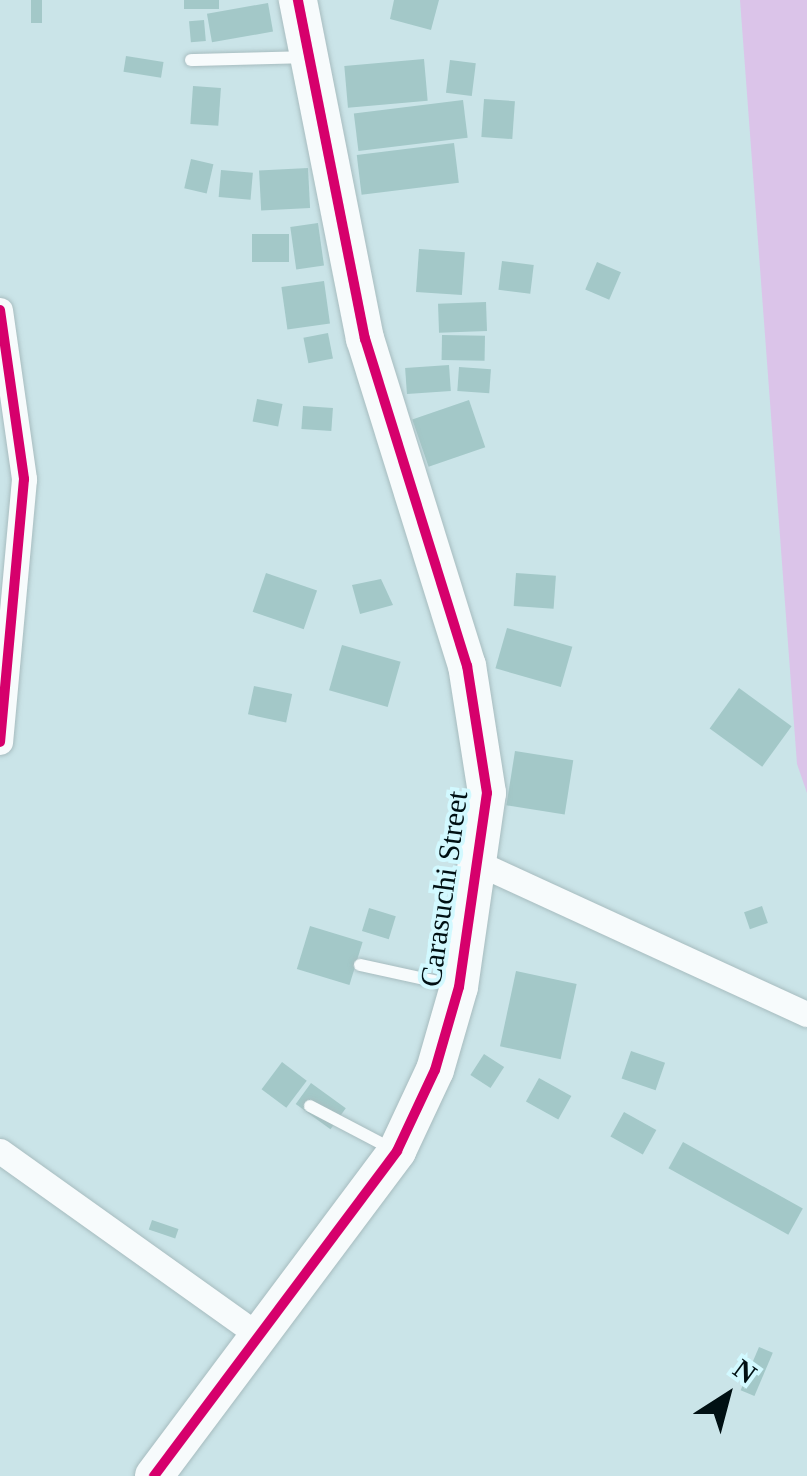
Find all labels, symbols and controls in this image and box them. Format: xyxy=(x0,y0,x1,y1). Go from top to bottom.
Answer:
street label: Carasuchi Street xyxy=(412,789,476,989)
north arrow xyxy=(677,1346,777,1446)
text: N xyxy=(728,1353,762,1390)

